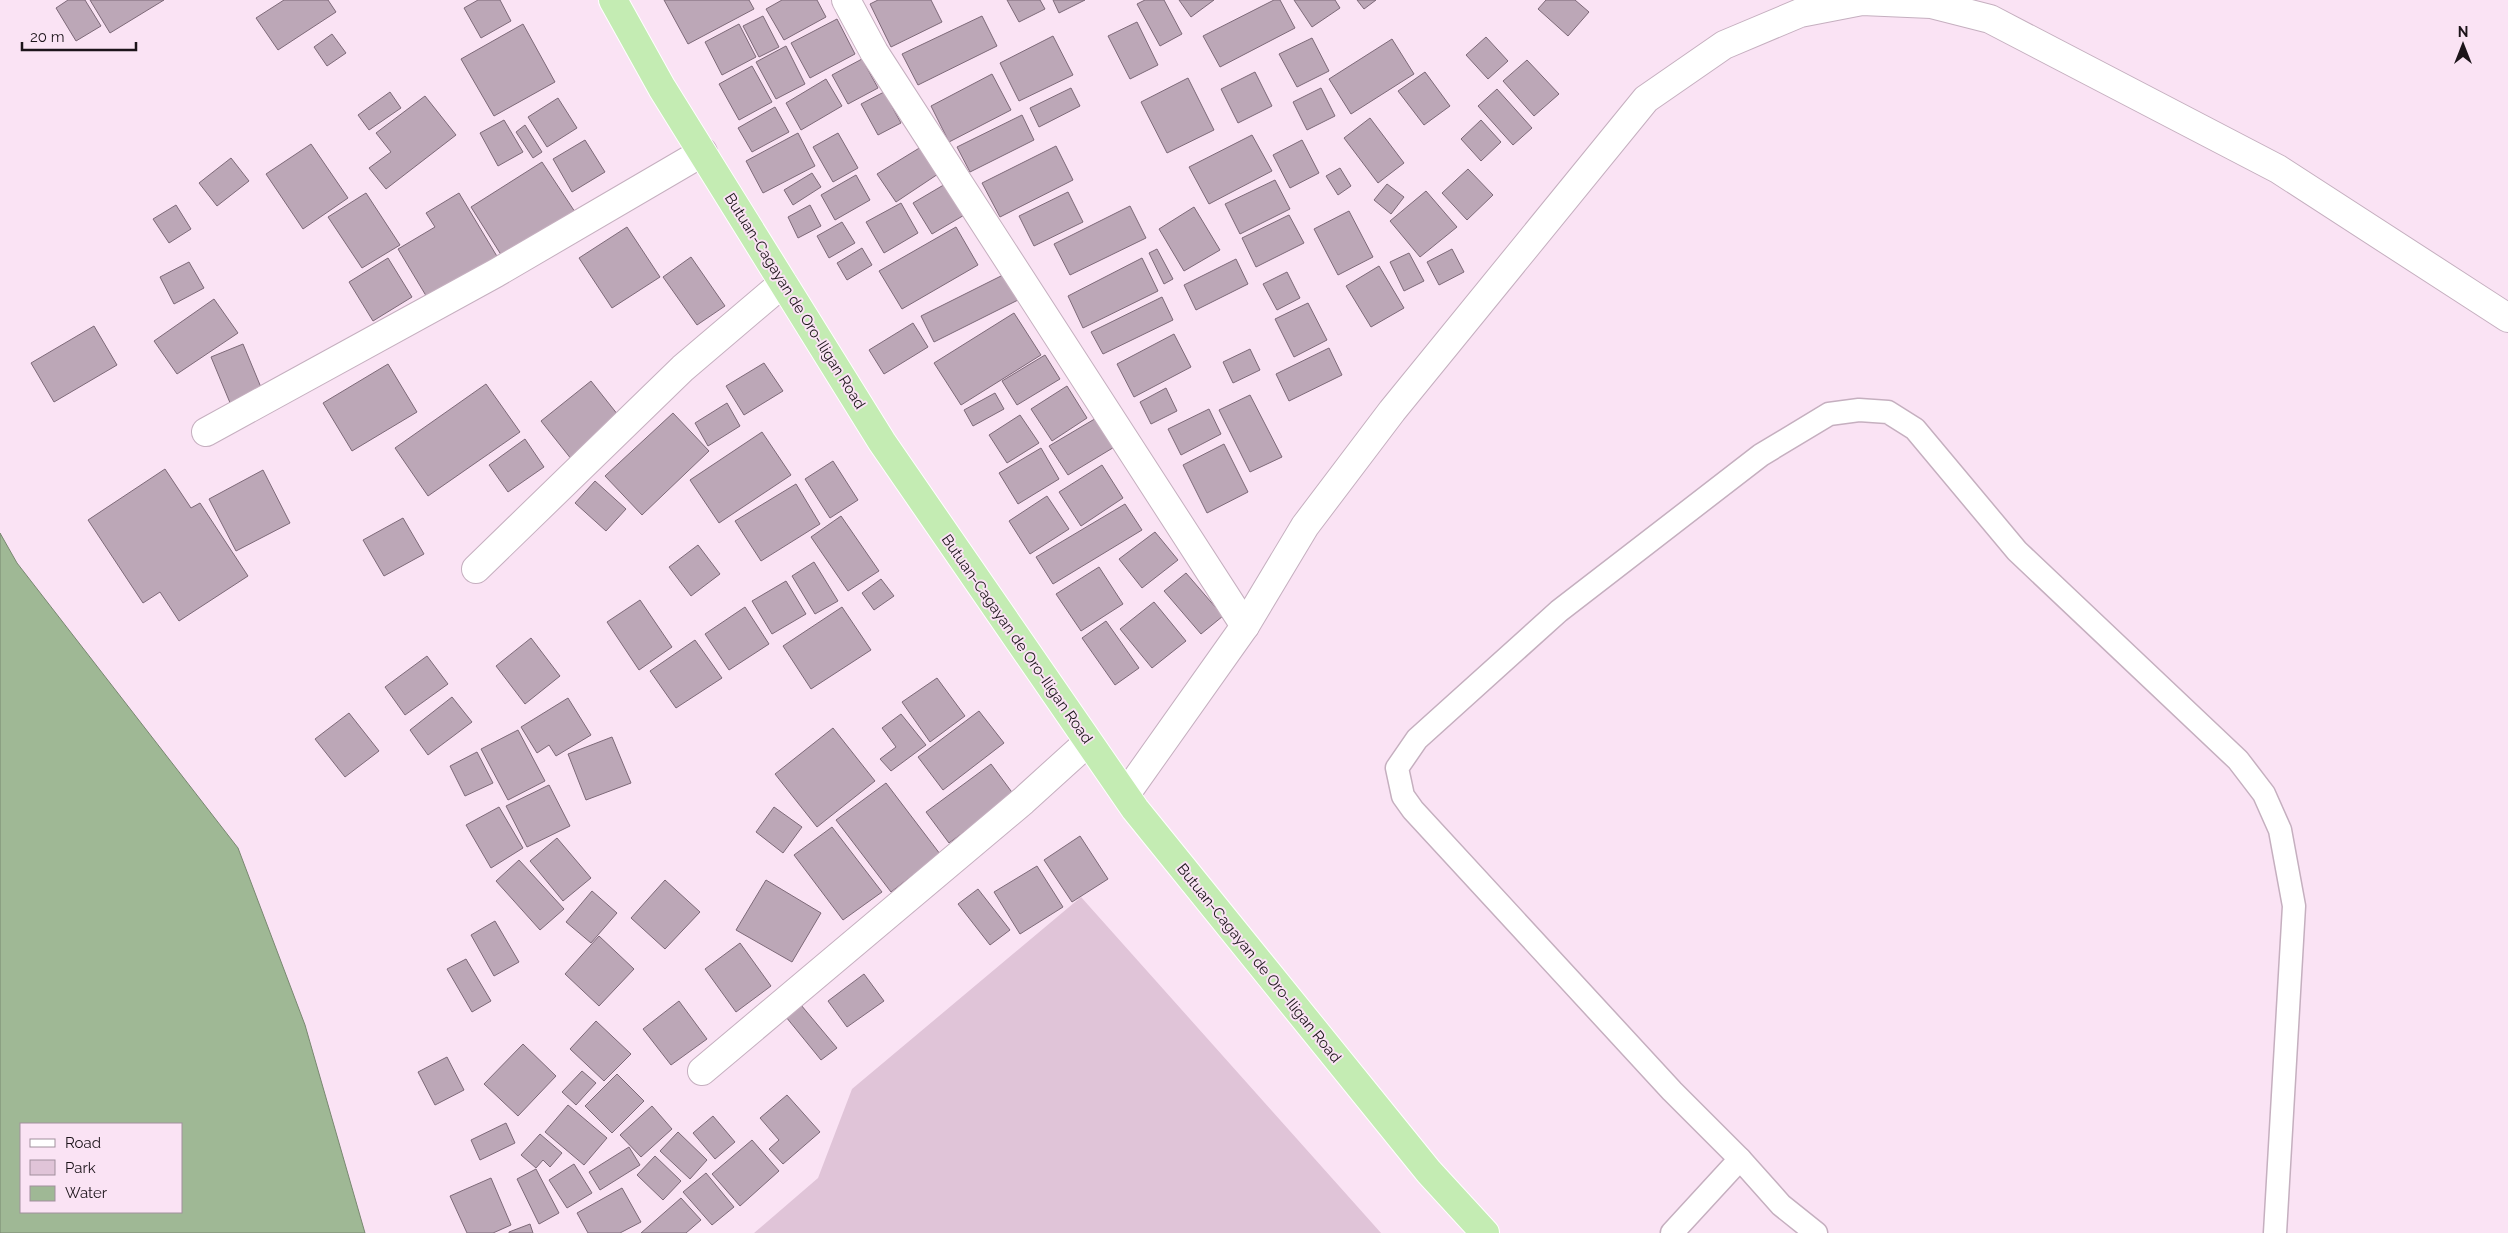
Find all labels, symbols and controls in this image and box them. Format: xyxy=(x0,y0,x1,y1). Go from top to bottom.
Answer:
scale bar xyxy=(22,20,136,52)
north arrow xyxy=(2438,20,2488,70)
text: N xyxy=(2458,24,2468,40)
text: 20 m xyxy=(30,28,65,46)
street label: Butuan-Cagayan de Oro-Iligan Road xyxy=(721,190,869,412)
street label: Butuan-Cagayan de Oro-Iligan Road xyxy=(938,531,1096,747)
street label: Butuan-Cagayan de Oro-Iligan Road xyxy=(1173,860,1345,1066)
legend xyxy=(20,1123,182,1213)
text: Road xyxy=(65,1134,101,1152)
text: Park xyxy=(65,1159,96,1177)
text: Water xyxy=(65,1184,108,1202)

